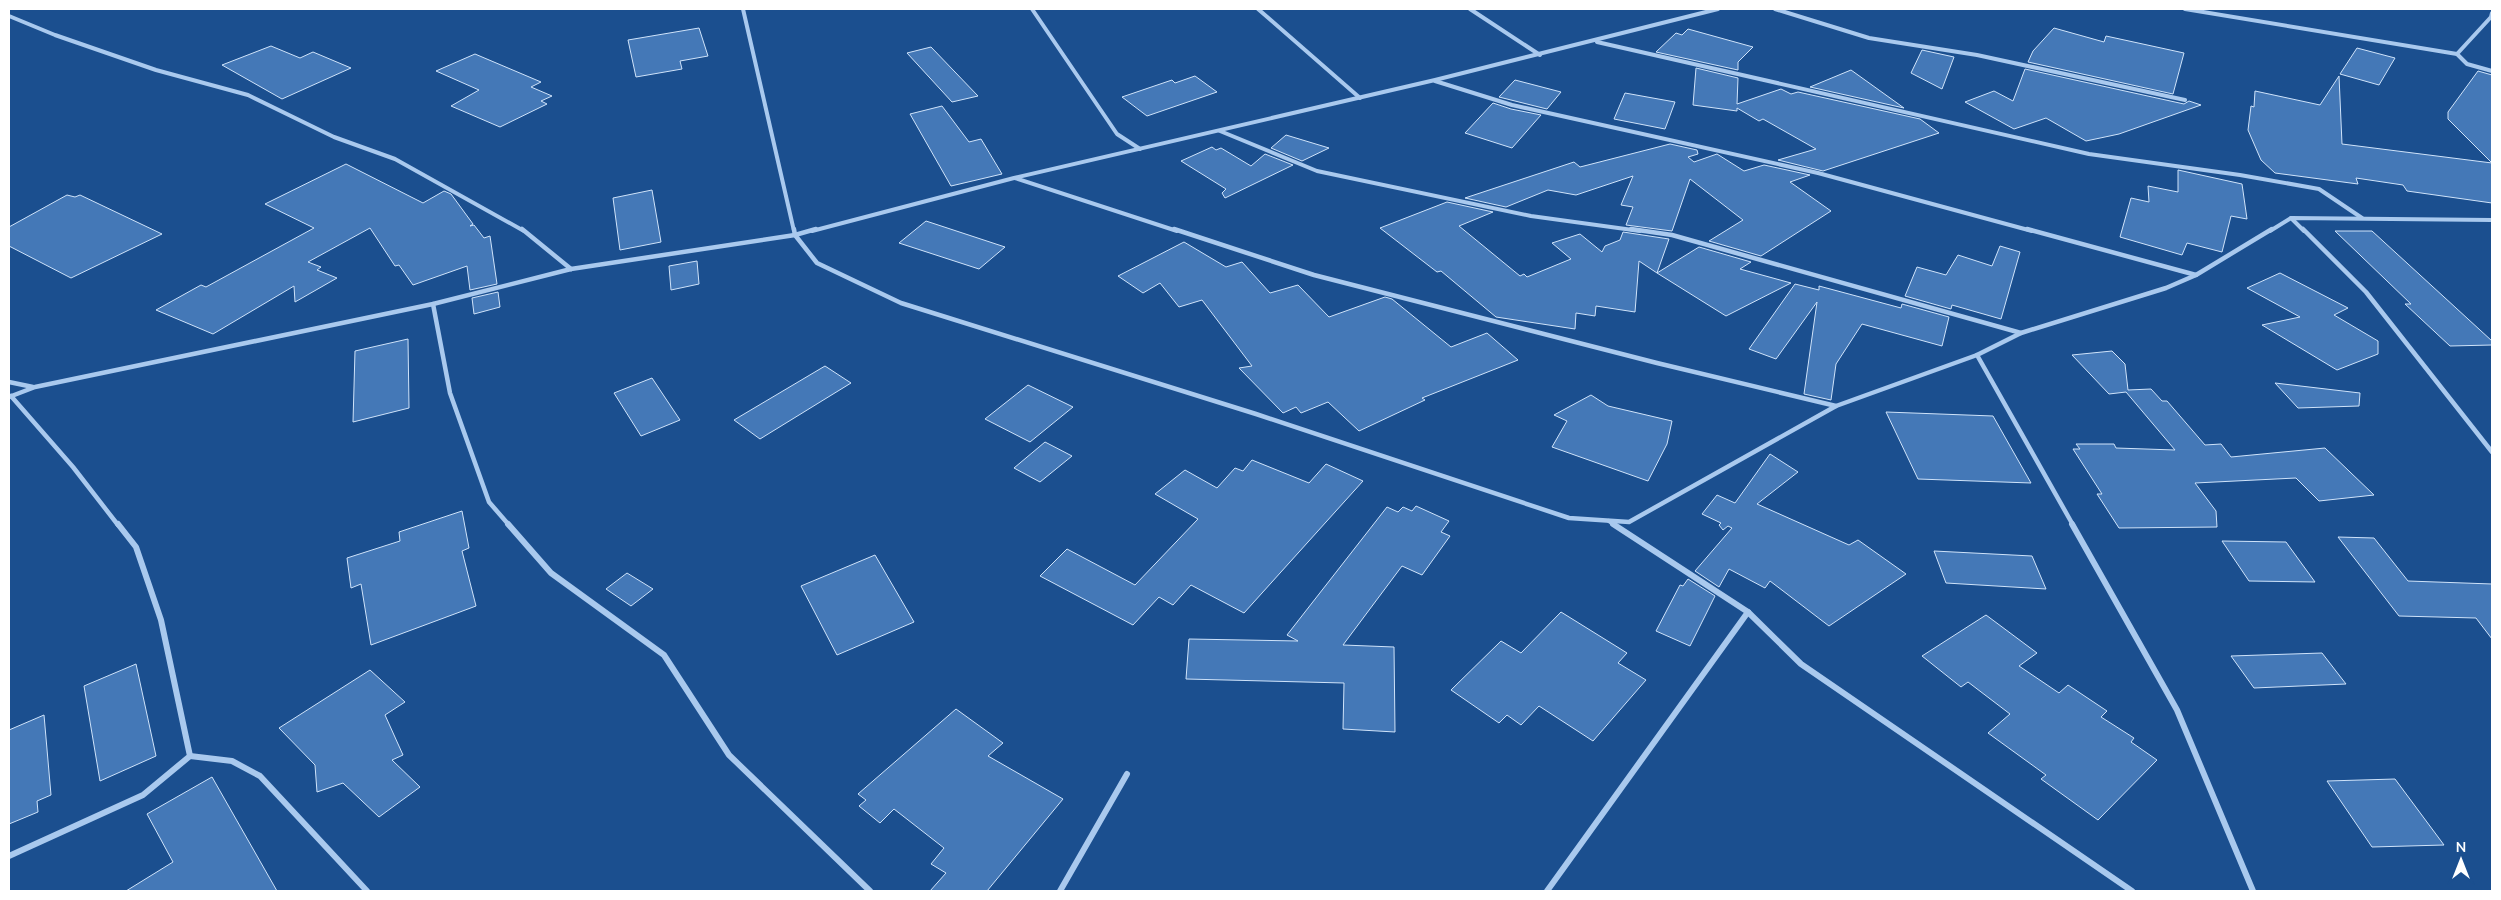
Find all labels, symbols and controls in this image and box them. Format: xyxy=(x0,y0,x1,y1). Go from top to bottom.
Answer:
north arrow xyxy=(2436,835,2486,885)
text: N xyxy=(2456,838,2466,857)

